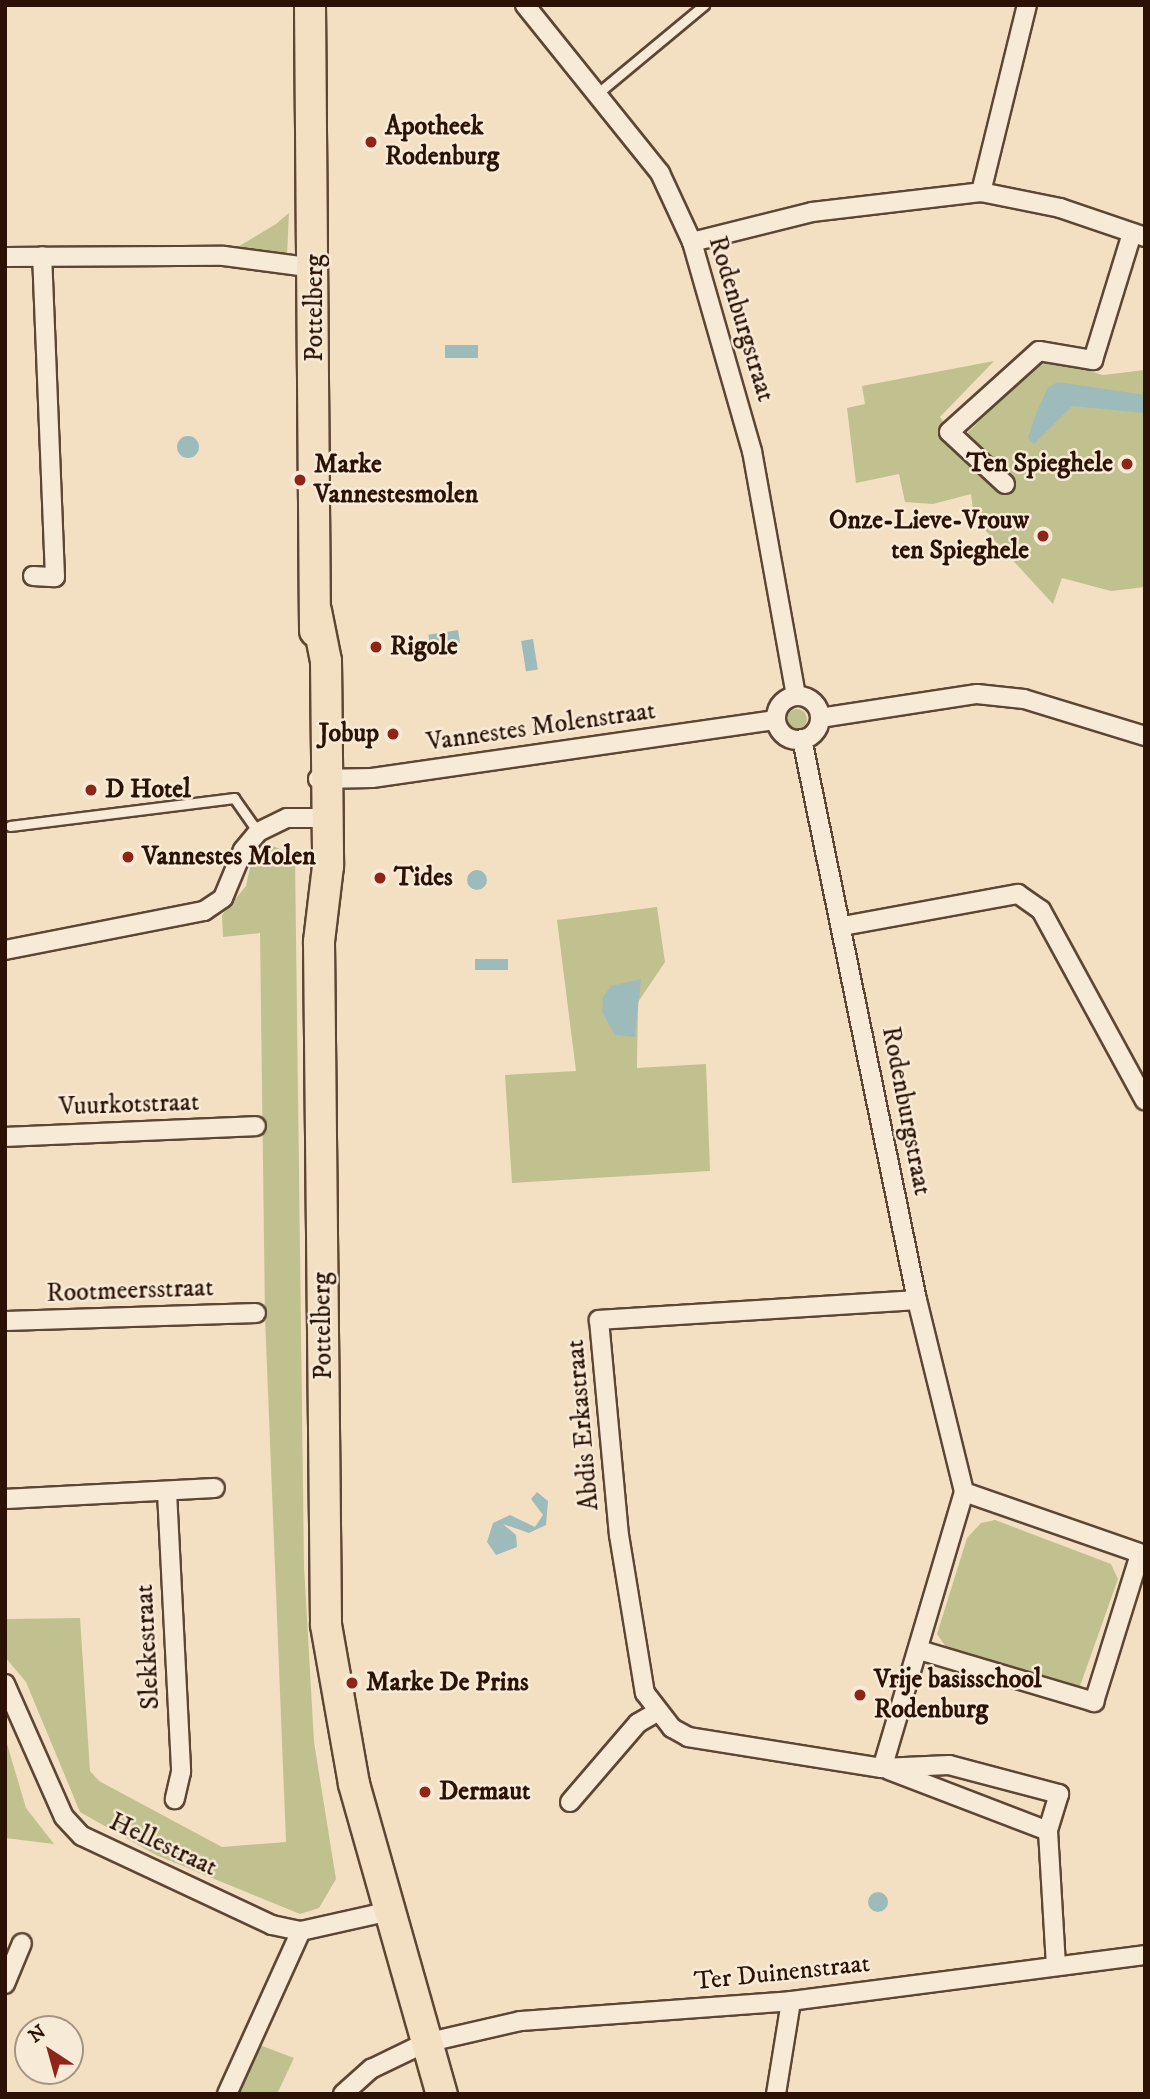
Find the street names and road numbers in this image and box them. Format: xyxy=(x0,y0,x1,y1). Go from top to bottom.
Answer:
street label: Rodenburgstraat xyxy=(701,233,781,405)
street label: Pottelberg xyxy=(299,254,331,362)
street label: Vannestes Molenstraat xyxy=(425,695,657,759)
street label: Rodenburgstraat xyxy=(874,1024,938,1198)
street label: Vuurkotstraat xyxy=(58,1087,200,1123)
street label: Rootmeersstraat xyxy=(46,1272,214,1310)
street label: Pottelberg xyxy=(306,1272,340,1380)
street label: Abdis Erkastraat xyxy=(560,1338,606,1512)
street label: Slekkestraat xyxy=(129,1584,167,1710)
street label: Hellestraat xyxy=(104,1806,222,1884)
street label: Ter Duinenstraat xyxy=(693,1948,871,1998)

